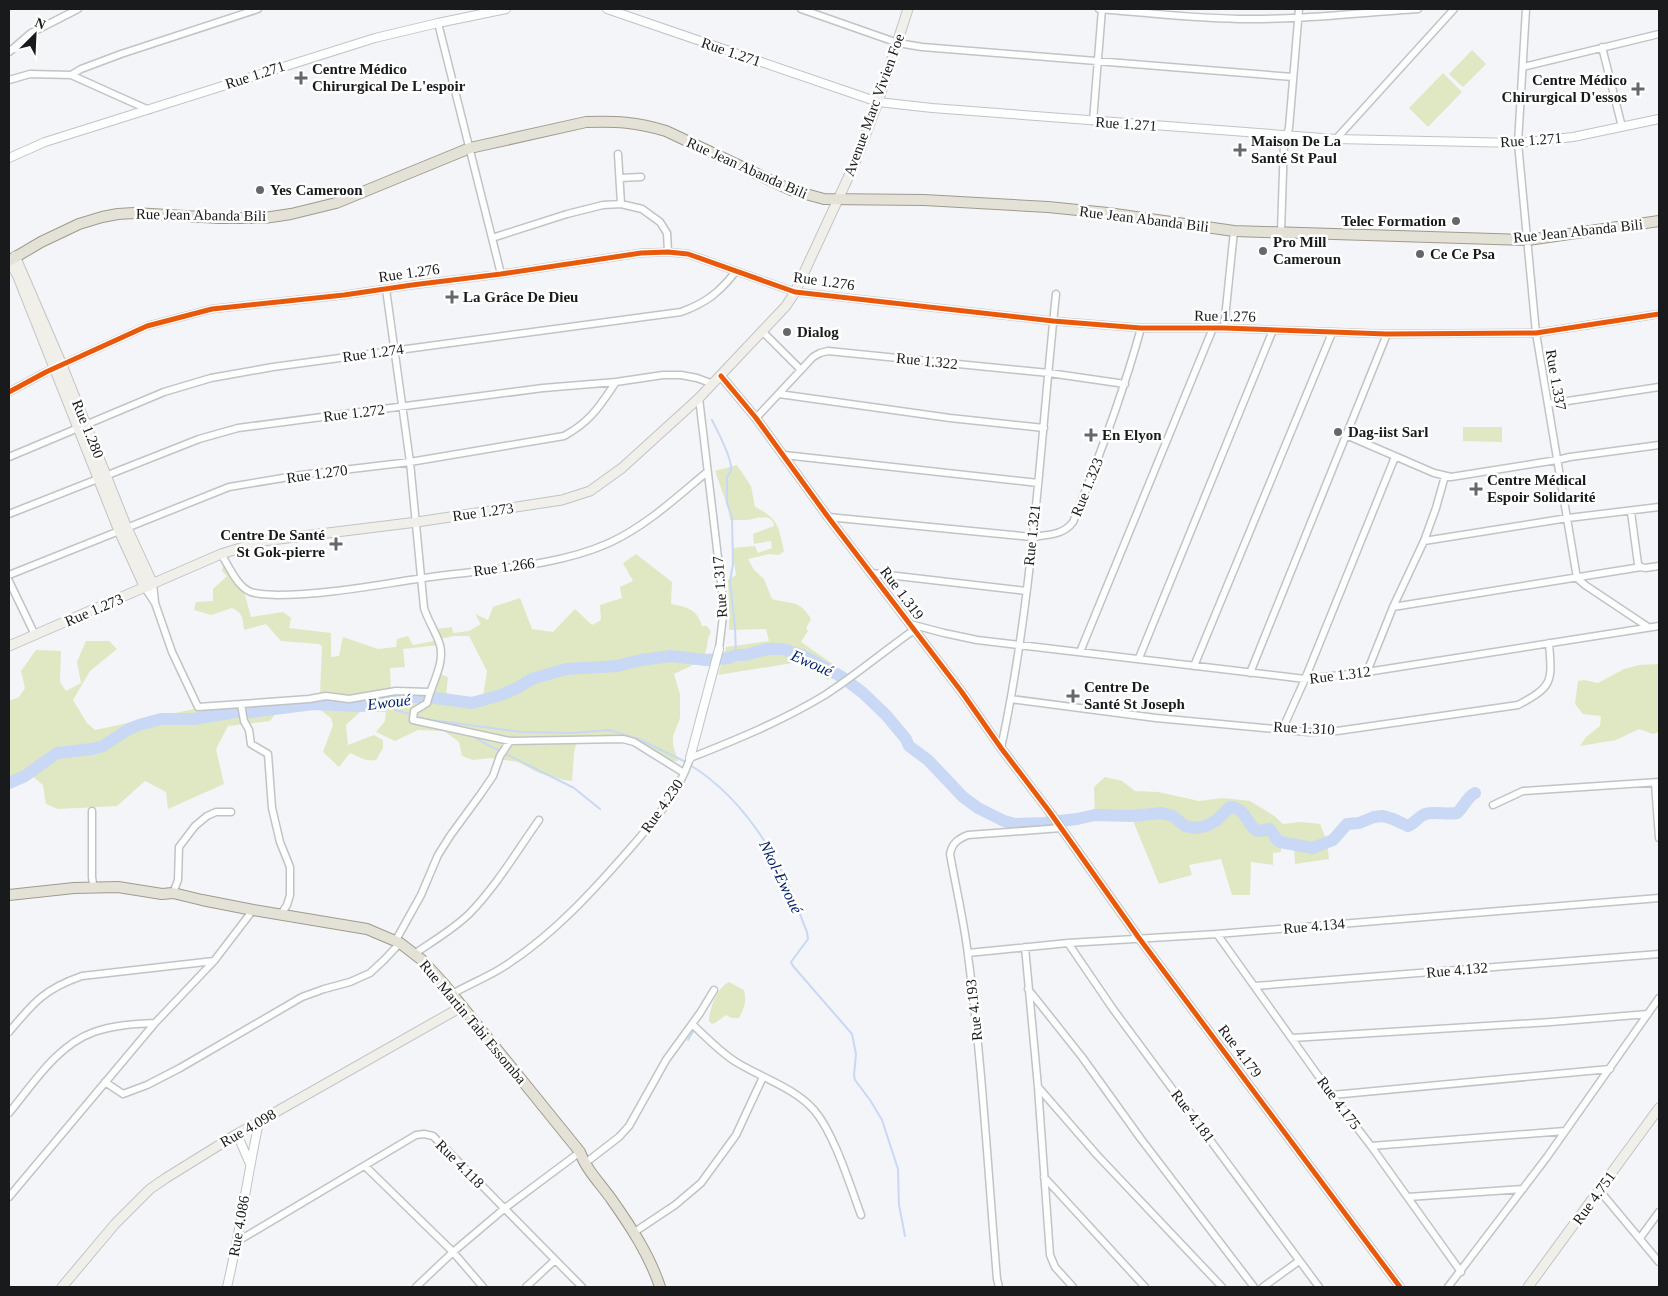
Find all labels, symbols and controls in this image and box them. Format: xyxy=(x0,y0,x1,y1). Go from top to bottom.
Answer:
north arrow xyxy=(10,10,60,60)
text: N xyxy=(32,15,48,32)
street label: Avenue Marc Vivien Foe xyxy=(841,31,907,178)
street label: Rue 1.271 xyxy=(699,34,763,70)
street label: Rue 1.271 xyxy=(223,58,287,92)
place label: Centre Médico Chirurgical De L'espoir xyxy=(312,61,466,94)
marker: Centre Médico Chirurgical De L'espoir xyxy=(294,71,308,85)
place label: Centre Médico Chirurgical D'essos xyxy=(1502,72,1627,105)
marker: Centre Médico Chirurgical D'essos xyxy=(1631,82,1645,96)
street label: Rue 1.271 xyxy=(1095,114,1157,134)
street label: Rue 1.271 xyxy=(1500,130,1562,150)
place label: Maison De La Santé St Paul xyxy=(1251,133,1342,166)
street label: Rue Jean Abanda Bili xyxy=(684,134,810,202)
marker: Maison De La Santé St Paul xyxy=(1233,143,1247,157)
place label: Yes Cameroon xyxy=(270,182,363,198)
marker: Yes Cameroon xyxy=(254,184,266,196)
street label: Rue Jean Abanda Bili xyxy=(1078,203,1210,235)
street label: Rue Jean Abanda Bili xyxy=(136,206,266,224)
place label: Telec Formation xyxy=(1341,213,1447,229)
marker: Telec Formation xyxy=(1450,215,1462,227)
street label: Rue Jean Abanda Bili xyxy=(1512,216,1644,246)
place label: Pro Mill Cameroun xyxy=(1273,234,1342,267)
marker: Pro Mill Cameroun xyxy=(1257,245,1269,257)
place label: Ce Ce Psa xyxy=(1430,246,1495,262)
marker: Ce Ce Psa xyxy=(1414,248,1426,260)
street label: Rue 1.276 xyxy=(377,261,441,285)
street label: Rue 1.276 xyxy=(792,269,856,293)
place label: La Grâce De Dieu xyxy=(463,289,578,305)
marker: La Grâce De Dieu xyxy=(445,290,459,304)
street label: Rue 1.276 xyxy=(1194,307,1256,325)
place label: Dialog xyxy=(797,324,839,340)
marker: Dialog xyxy=(781,326,793,338)
street label: Rue 1.274 xyxy=(341,341,405,365)
street label: Rue 1.337 xyxy=(1543,348,1569,412)
street label: Rue 1.322 xyxy=(895,350,959,372)
street label: Rue 1.280 xyxy=(69,397,107,461)
street label: Rue 1.272 xyxy=(322,401,386,425)
place label: Dag-iist Sarl xyxy=(1348,424,1428,440)
marker: Dag-iist Sarl xyxy=(1332,426,1344,438)
place label: En Elyon xyxy=(1102,427,1162,443)
marker: En Elyon xyxy=(1084,428,1098,442)
street label: Rue 1.323 xyxy=(1068,455,1106,519)
street label: Rue 1.270 xyxy=(285,462,349,486)
place label: Centre Médical Espoir Solidarité xyxy=(1487,472,1596,505)
marker: Centre Médical Espoir Solidarité xyxy=(1469,482,1483,496)
street label: Rue 1.273 xyxy=(451,500,515,524)
street label: Rue 1.321 xyxy=(1021,503,1043,567)
place label: Centre De Santé St Gok-pierre xyxy=(220,527,325,560)
marker: Centre De Santé St Gok-pierre xyxy=(329,537,343,551)
street label: Rue 1.266 xyxy=(472,555,536,579)
street label: Rue 1.317 xyxy=(710,555,730,618)
street label: Rue 1.319 xyxy=(877,564,927,622)
street label: Rue 1.273 xyxy=(62,591,126,629)
water label: Ewoué xyxy=(788,646,836,680)
street label: Rue 1.312 xyxy=(1308,663,1372,687)
place label: Centre De Santé St Joseph xyxy=(1084,679,1186,712)
marker: Centre De Santé St Joseph xyxy=(1066,689,1080,703)
water label: Ewoué xyxy=(365,691,413,713)
street label: Rue 1.310 xyxy=(1273,718,1335,738)
street label: Rue 4.230 xyxy=(638,776,686,836)
water label: Nkol-Ewoué xyxy=(756,837,806,917)
street label: Rue 4.134 xyxy=(1283,915,1346,937)
street label: Rue Martin Tabi Essomba xyxy=(417,957,530,1087)
street label: Rue 4.132 xyxy=(1426,959,1488,981)
street label: Rue 4.193 xyxy=(963,978,985,1042)
street label: Rue 4.179 xyxy=(1215,1022,1265,1080)
street label: Rue 4.175 xyxy=(1314,1074,1364,1132)
street label: Rue 4.181 xyxy=(1168,1087,1218,1145)
street label: Rue 4.098 xyxy=(217,1106,279,1150)
street label: Rue 4.118 xyxy=(433,1137,487,1191)
street label: Rue 4.751 xyxy=(1569,1168,1619,1228)
street label: Rue 4.086 xyxy=(226,1194,252,1258)

